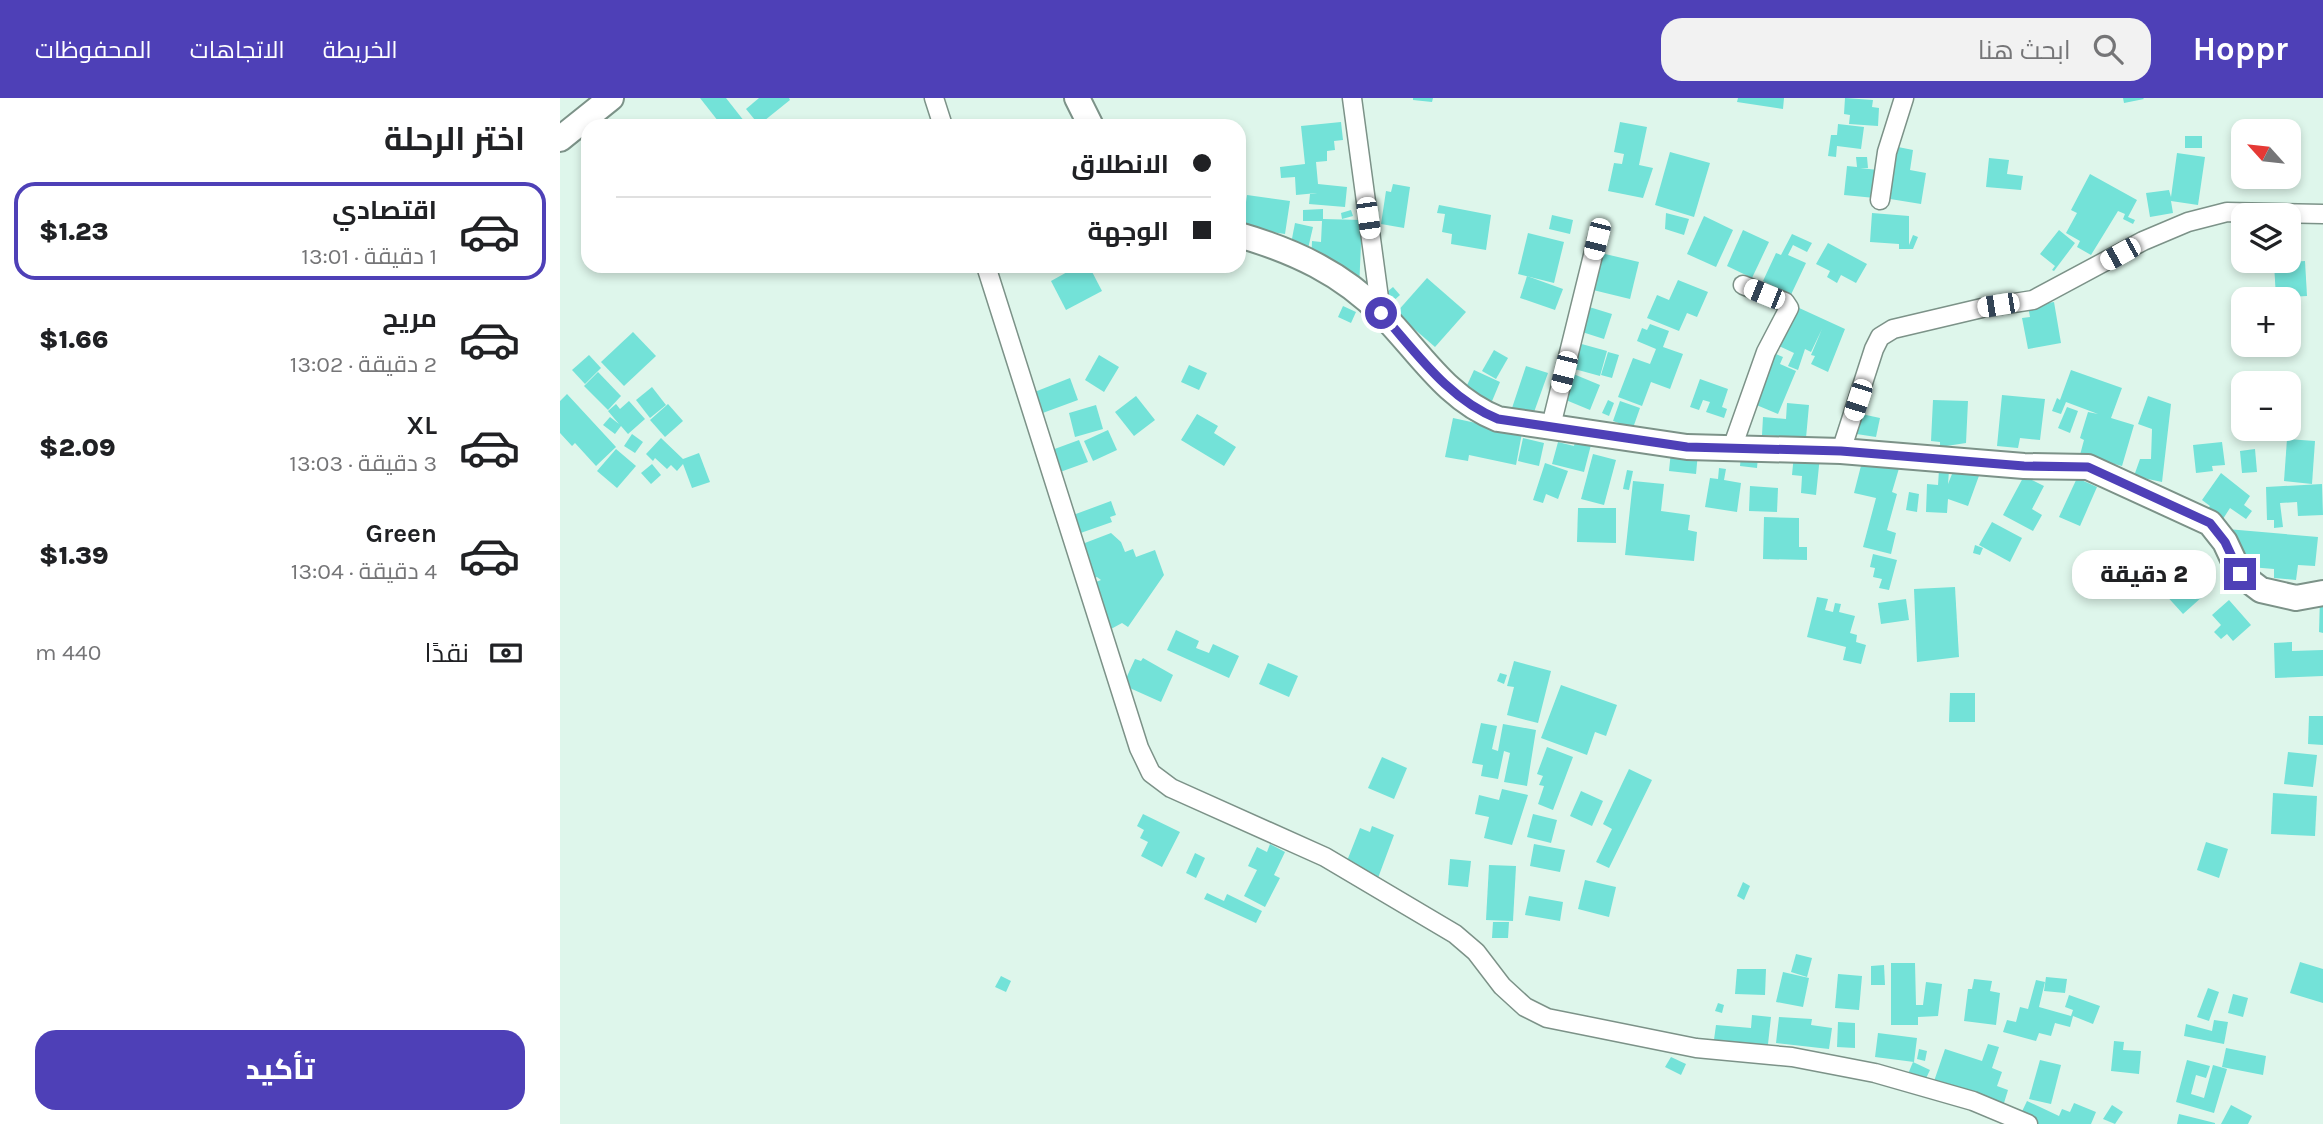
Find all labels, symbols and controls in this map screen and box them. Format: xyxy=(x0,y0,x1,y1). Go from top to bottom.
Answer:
search box xyxy=(1661,18,2151,81)
icon: search xyxy=(2089,30,2127,68)
text: Hoppr xyxy=(2193,30,2288,68)
text: ابحث هنا xyxy=(1978,35,2071,66)
text: المحفوظات xyxy=(35,36,152,64)
text: الاتجاهات xyxy=(190,36,285,64)
text: الخريطة xyxy=(323,36,398,64)
north arrow xyxy=(2231,119,2301,189)
map controls xyxy=(2231,119,2301,441)
text: اختر الرحلة xyxy=(384,121,525,158)
text: الانطلاق xyxy=(1071,149,1169,180)
text: اقتصادي xyxy=(332,195,437,226)
car xyxy=(1355,196,1382,240)
icon: car xyxy=(458,200,521,263)
button: layers xyxy=(2231,203,2301,273)
text: $1.23 xyxy=(39,216,109,247)
text: الوجهة xyxy=(1088,216,1169,247)
car xyxy=(1582,216,1613,262)
car xyxy=(2097,235,2144,273)
text: 1 دقيقة · 13:01 xyxy=(301,243,437,270)
car xyxy=(1741,276,1788,312)
button: + xyxy=(2231,287,2301,357)
car xyxy=(1976,291,2021,319)
route start xyxy=(1365,297,1397,329)
text: مريح xyxy=(382,303,437,334)
icon: car xyxy=(458,308,521,371)
text: $1.66 xyxy=(39,324,109,355)
car xyxy=(1549,349,1580,395)
text: 2 دقيقة · 13:02 xyxy=(290,351,437,378)
button: − xyxy=(2231,371,2301,441)
car xyxy=(1842,377,1875,423)
text: XL xyxy=(406,410,437,441)
icon: car xyxy=(458,416,521,479)
text: $2.09 xyxy=(39,432,116,463)
text: 3 دقيقة · 13:03 xyxy=(289,450,437,477)
text: Green xyxy=(365,518,437,549)
icon: car xyxy=(458,524,521,587)
text: $1.39 xyxy=(39,540,109,571)
callout: 2 دقيقة xyxy=(2072,550,2216,598)
text: 4 دقيقة · 13:04 xyxy=(291,558,437,585)
route end xyxy=(2224,558,2256,590)
text: 2 دقيقة xyxy=(2100,561,2188,588)
icon: cash xyxy=(487,634,525,672)
text: نقدًا xyxy=(425,638,469,669)
text: 440 m xyxy=(35,639,101,666)
button: تأكيد xyxy=(35,1030,525,1110)

